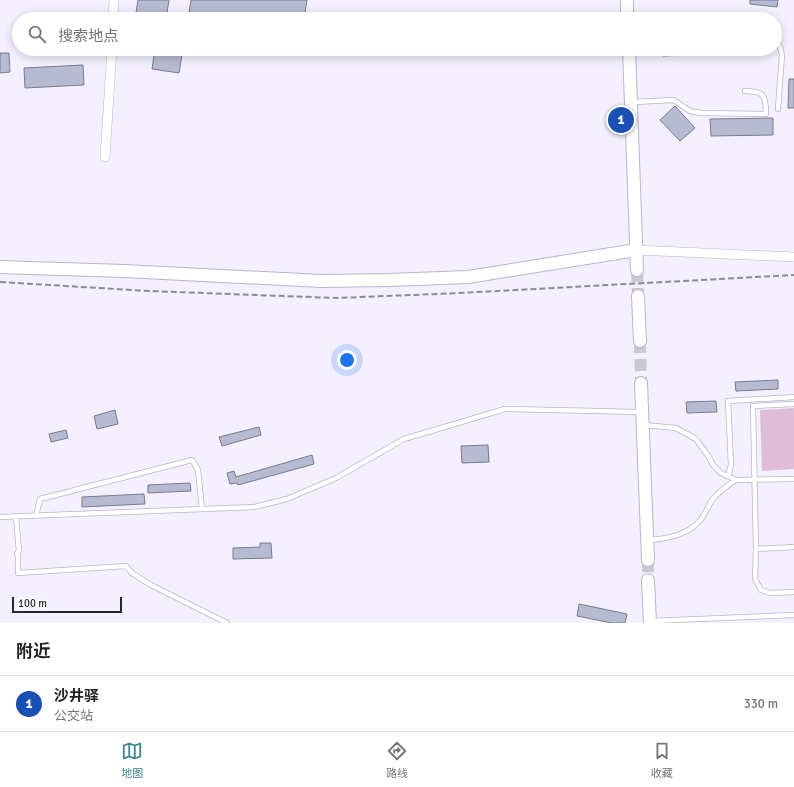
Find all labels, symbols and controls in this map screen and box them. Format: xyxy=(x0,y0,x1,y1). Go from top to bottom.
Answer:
search box xyxy=(12,12,782,56)
icon: search xyxy=(26,23,48,45)
text: 搜索地点 xyxy=(58,27,118,45)
pin: 1 xyxy=(608,105,634,135)
your location xyxy=(337,350,357,370)
scale bar xyxy=(12,595,122,614)
text: 100 m xyxy=(18,597,47,610)
text: 附近 xyxy=(16,641,50,662)
text: 沙井驿 xyxy=(54,687,99,705)
text: 1 xyxy=(25,696,33,712)
text: 330 m xyxy=(744,696,778,712)
text: 公交站 xyxy=(54,708,93,724)
tab: 地图 xyxy=(121,740,143,780)
tab: 路线 xyxy=(386,740,408,780)
tab: 收藏 xyxy=(651,740,673,780)

